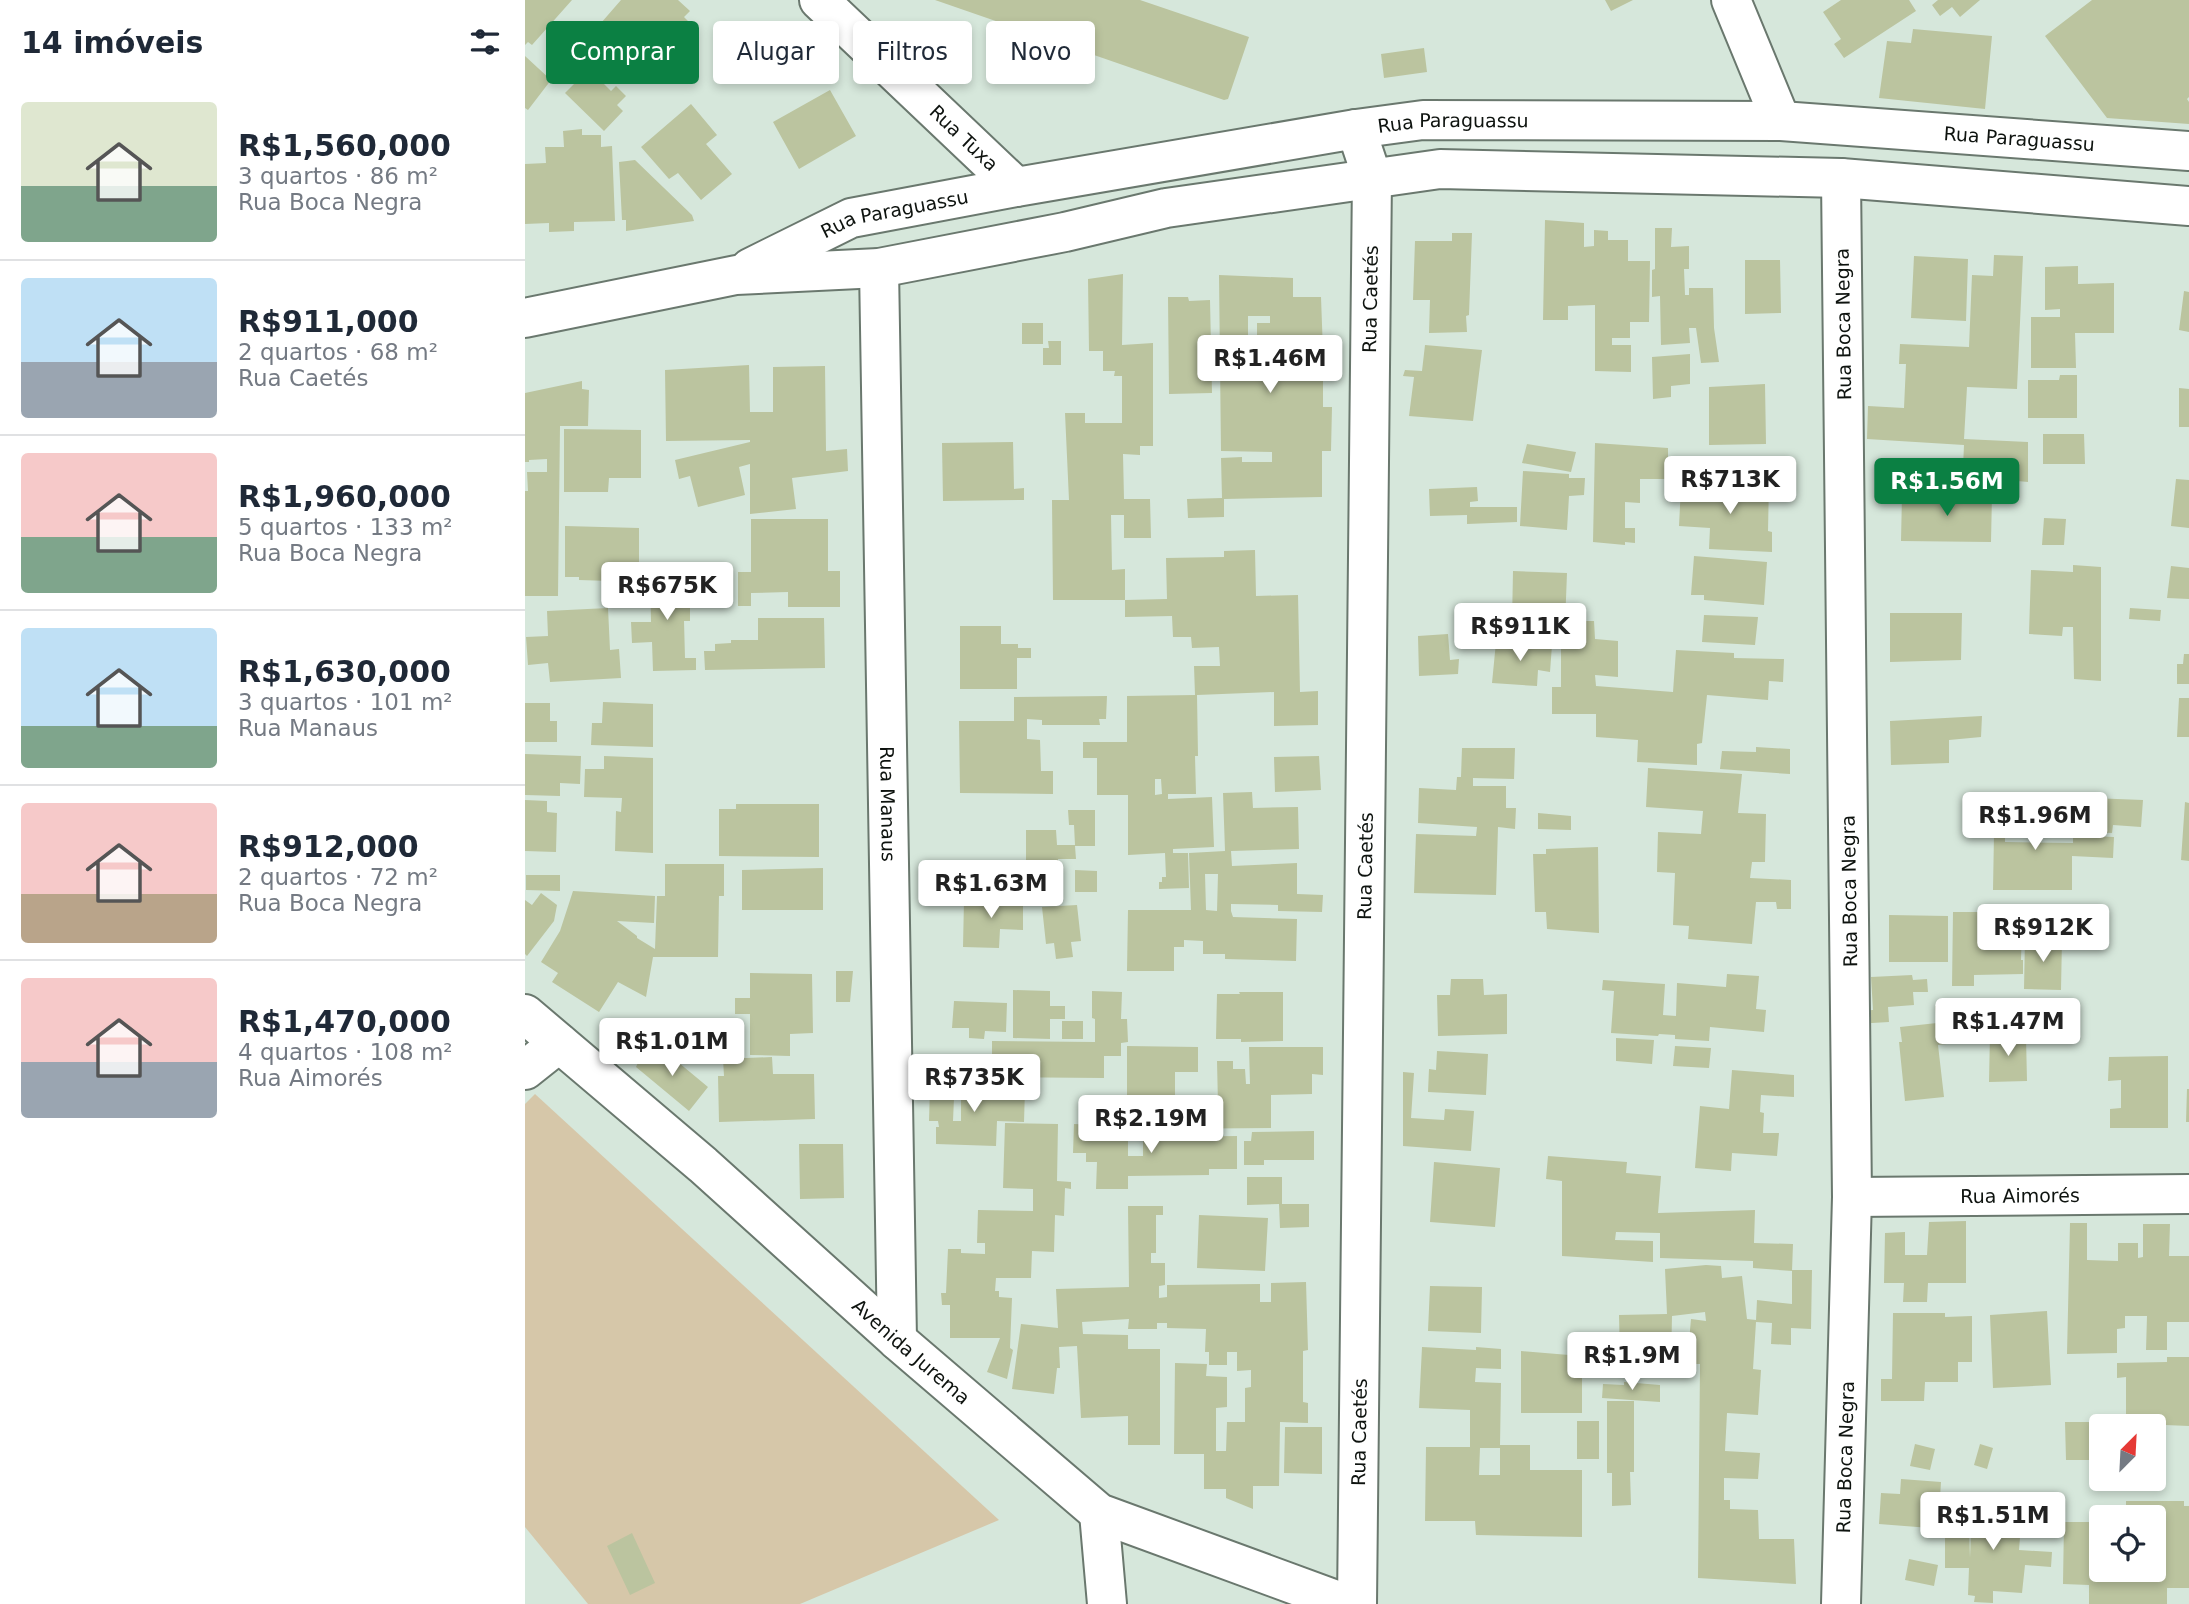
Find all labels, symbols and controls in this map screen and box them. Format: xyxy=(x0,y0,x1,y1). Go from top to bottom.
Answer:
chip: Comprar xyxy=(546,21,699,84)
chip: Alugar xyxy=(713,21,839,84)
chip: Filtros xyxy=(853,21,972,84)
chip: Novo xyxy=(986,21,1095,84)
icon: filters xyxy=(466,23,504,61)
text: 14 imóveis xyxy=(21,25,203,60)
street label: Rua Tuxa xyxy=(925,100,1003,175)
street label: Rua Paraguassu xyxy=(1376,109,1529,137)
street label: Rua Paraguassu xyxy=(1943,122,2096,155)
text: R$1,560,000 xyxy=(238,128,451,163)
icon: home xyxy=(77,130,161,214)
text: 3 quartos · 86 m² xyxy=(238,163,438,189)
street label: Rua Paraguassu xyxy=(817,185,970,242)
text: Rua Boca Negra xyxy=(238,189,422,215)
street label: Rua Caetés xyxy=(1358,245,1382,353)
street label: Rua Boca Negra xyxy=(1831,248,1855,400)
text: R$911,000 xyxy=(238,304,419,339)
icon: home xyxy=(77,306,161,390)
pin: R$1.46M xyxy=(1205,336,1335,395)
text: 2 quartos · 68 m² xyxy=(238,339,438,365)
text: R$1.46M xyxy=(1213,345,1327,371)
text: Rua Caetés xyxy=(238,365,368,391)
pin: R$713K xyxy=(1673,456,1787,516)
pin: R$1.56M xyxy=(1882,458,2012,518)
text: R$713K xyxy=(1680,466,1780,492)
text: R$1.56M xyxy=(1890,468,2004,494)
text: R$1,960,000 xyxy=(238,479,451,514)
icon: home xyxy=(77,481,161,565)
text: 5 quartos · 133 m² xyxy=(238,514,453,540)
text: Rua Boca Negra xyxy=(238,540,422,566)
pin: R$675K xyxy=(610,562,724,622)
text: R$675K xyxy=(617,572,717,598)
pin: R$911K xyxy=(1463,604,1577,663)
text: R$911K xyxy=(1470,613,1570,639)
text: R$1,630,000 xyxy=(238,654,451,689)
icon: home xyxy=(77,656,161,740)
text: 3 quartos · 101 m² xyxy=(238,689,453,715)
text: Rua Manaus xyxy=(238,715,378,741)
street label: Rua Manaus xyxy=(876,746,900,862)
pin: R$1.96M xyxy=(1970,792,2100,852)
text: R$1.96M xyxy=(1978,802,2092,828)
street label: Rua Caetés xyxy=(1353,812,1377,920)
street label: Rua Boca Negra xyxy=(1837,815,1861,967)
text: R$912,000 xyxy=(238,829,419,864)
icon: home xyxy=(77,831,161,915)
pin: R$1.63M xyxy=(926,860,1056,920)
text: 2 quartos · 72 m² xyxy=(238,864,438,890)
text: R$1.63M xyxy=(934,870,1048,896)
text: Rua Boca Negra xyxy=(238,890,422,916)
pin: R$912K xyxy=(1986,904,2100,964)
text: R$912K xyxy=(1993,914,2093,940)
pin: R$1.47M xyxy=(1943,998,2073,1058)
text: R$1,470,000 xyxy=(238,1004,451,1039)
icon: home xyxy=(77,1006,161,1090)
text: R$1.47M xyxy=(1951,1008,2065,1034)
pin: R$1.01M xyxy=(607,1018,737,1078)
text: R$1.01M xyxy=(615,1028,729,1054)
text: 4 quartos · 108 m² xyxy=(238,1039,453,1065)
pin: R$735K xyxy=(917,1054,1031,1114)
text: R$735K xyxy=(924,1064,1024,1090)
text: Rua Aimorés xyxy=(238,1065,383,1091)
pin: R$2.19M xyxy=(1086,1096,1216,1155)
text: R$2.19M xyxy=(1094,1105,1208,1131)
street label: Rua Aimorés xyxy=(1960,1184,2080,1207)
street label: Avenida Jurema xyxy=(848,1294,975,1409)
pin: R$1.9M xyxy=(1575,1332,1689,1392)
text: R$1.9M xyxy=(1583,1342,1681,1368)
street label: Rua Caetés xyxy=(1347,1378,1371,1486)
street label: Rua Boca Negra xyxy=(1832,1381,1858,1534)
north arrow xyxy=(2089,1414,2167,1491)
map controls xyxy=(2089,1414,2166,1582)
pin: R$1.51M xyxy=(1928,1492,2058,1552)
text: R$1.51M xyxy=(1936,1502,2050,1528)
button: locate xyxy=(2089,1505,2166,1582)

